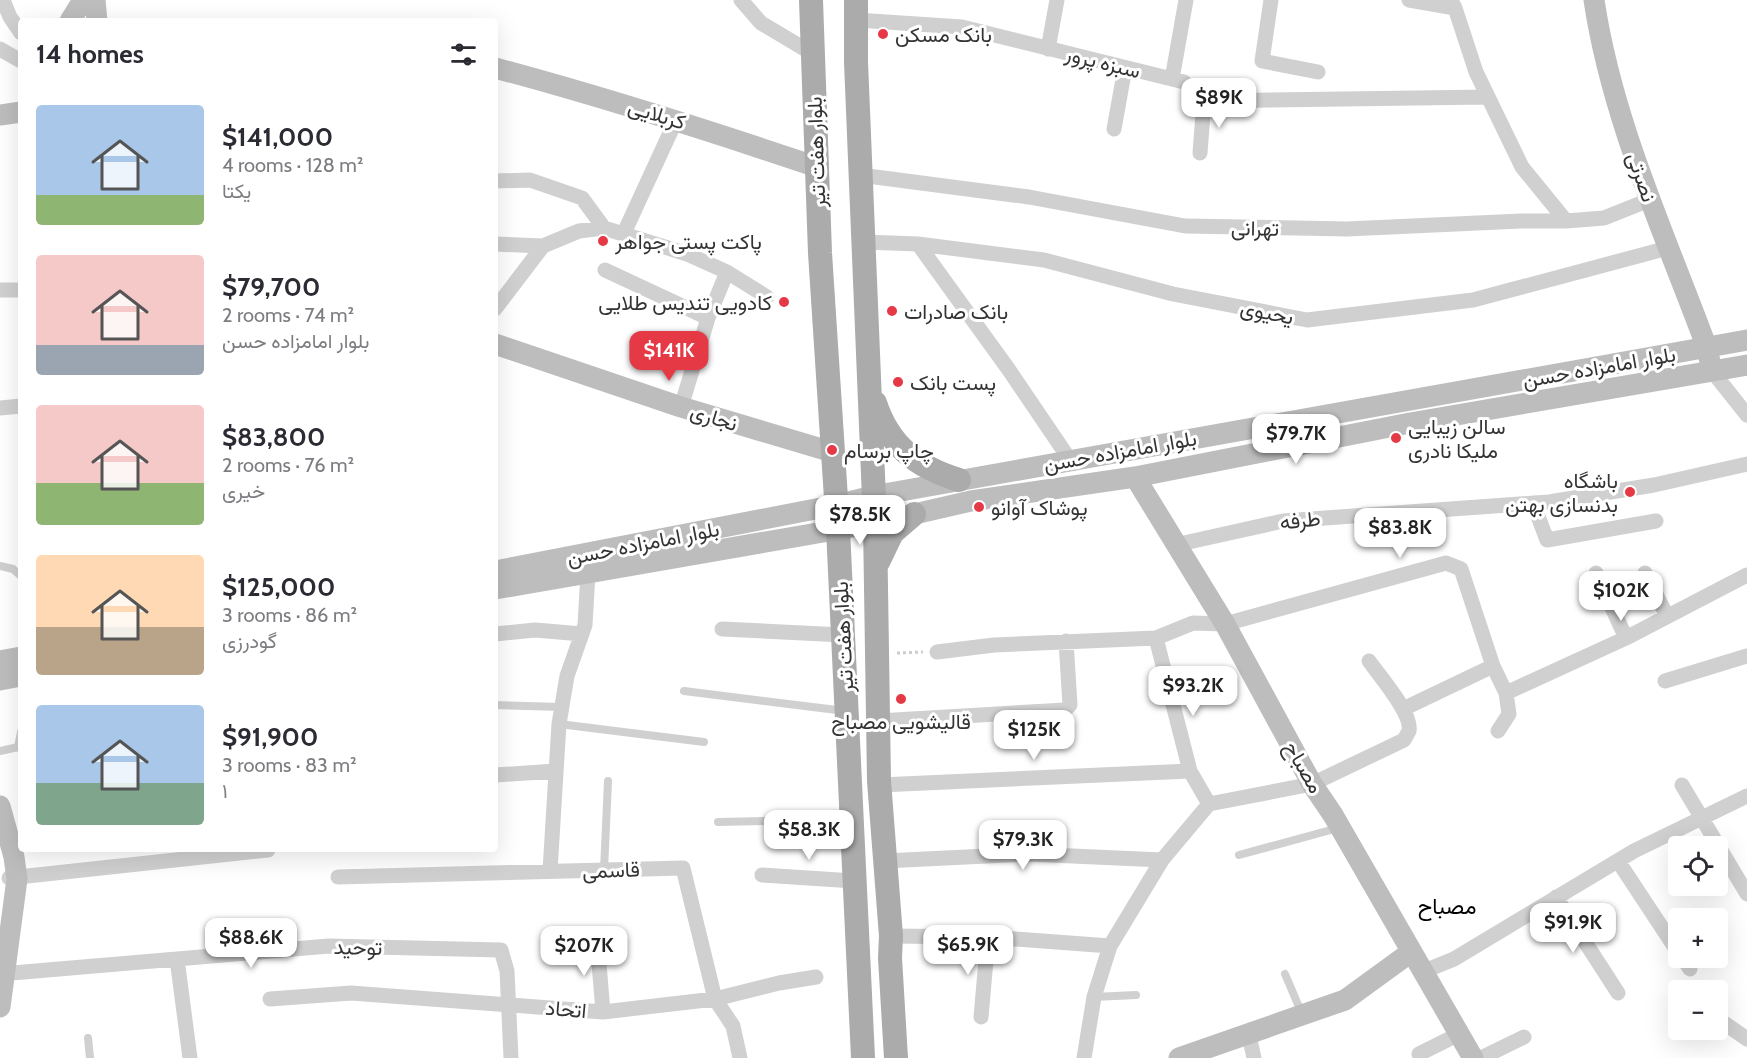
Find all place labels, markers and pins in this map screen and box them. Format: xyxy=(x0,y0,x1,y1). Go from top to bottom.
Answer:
place label: بانک مسکن xyxy=(895,22,992,47)
marker: بانک مسکن xyxy=(876,27,890,41)
pin: $89K xyxy=(1183,78,1255,129)
place label: پاکت پستی جواهر xyxy=(614,229,762,256)
marker: پاکت پستی جواهر xyxy=(596,234,610,248)
place label: کادویی تندیس طلایی xyxy=(598,290,772,316)
marker: کادویی تندیس طلایی xyxy=(777,295,791,309)
place label: بانک صادرات xyxy=(904,299,1008,325)
marker: بانک صادرات xyxy=(885,304,899,318)
pin: $141K xyxy=(627,331,711,382)
place label: پست بانک xyxy=(910,370,996,397)
marker: پست بانک xyxy=(891,375,905,389)
pin: $79.7K xyxy=(1247,414,1345,465)
place label: سالن زیبایی ملیکا نادری xyxy=(1408,414,1506,464)
marker: سالن زیبایی ملیکا نادری xyxy=(1389,431,1403,445)
place label: چاپ برسام xyxy=(844,438,934,465)
marker: چاپ برسام xyxy=(825,443,839,457)
place label: باشگاه بدنسازی بهتن xyxy=(1505,468,1618,518)
marker: باشگاه بدنسازی بهتن xyxy=(1623,485,1637,499)
pin: $78.5K xyxy=(811,495,909,546)
place label: پوشاک آوانو xyxy=(991,495,1088,522)
marker: پوشاک آوانو xyxy=(972,500,986,514)
pin: $83.8K xyxy=(1351,508,1449,559)
pin: $102K xyxy=(1579,571,1663,622)
pin: $93.2K xyxy=(1144,666,1242,717)
marker: قالیشویی مصباح xyxy=(894,692,908,706)
place label: قالیشویی مصباح xyxy=(831,709,971,736)
pin: $125K xyxy=(992,710,1076,761)
pin: $58.3K xyxy=(760,810,858,861)
pin: $79.3K xyxy=(974,820,1072,871)
pin: $91.9K xyxy=(1524,903,1622,954)
pin: $88.6K xyxy=(202,918,300,969)
pin: $65.9K xyxy=(919,925,1017,976)
pin: $207K xyxy=(542,926,626,977)

